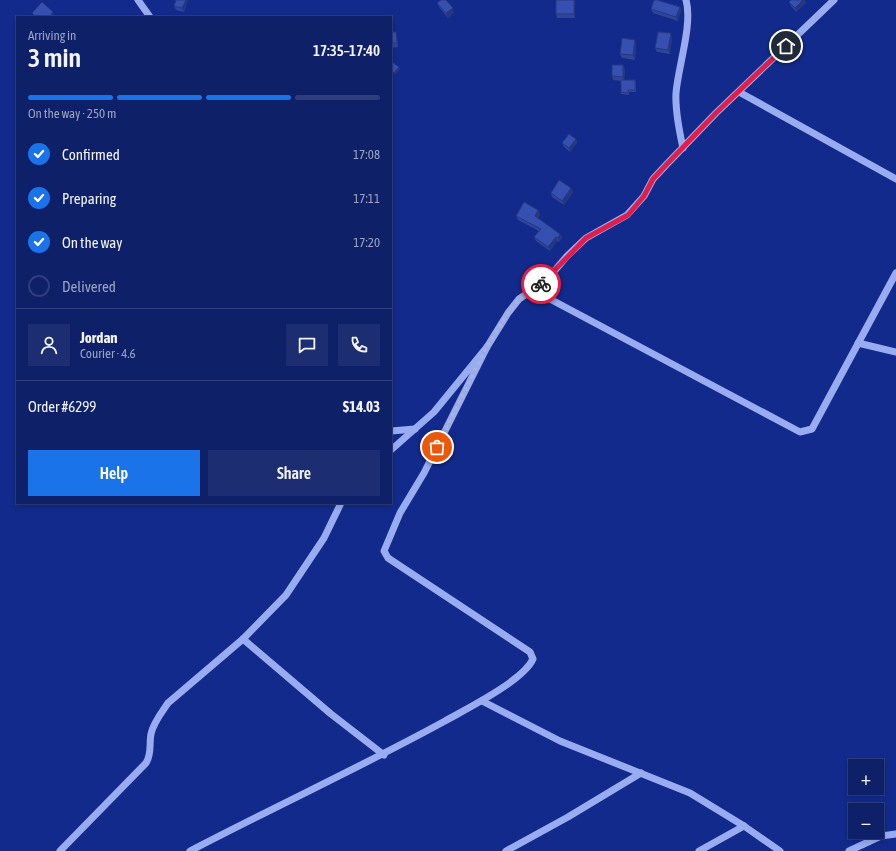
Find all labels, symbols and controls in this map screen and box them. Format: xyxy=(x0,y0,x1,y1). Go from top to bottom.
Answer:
text: Arriving in xyxy=(28,28,76,43)
pin xyxy=(769,29,803,63)
icon: home xyxy=(775,35,797,57)
text: 17:35–17:40 xyxy=(313,42,380,59)
text: 3 min xyxy=(28,43,81,73)
text: On the way · 250 m xyxy=(28,106,116,121)
icon: check xyxy=(28,143,50,165)
text: Confirmed xyxy=(62,146,120,163)
text: 17:08 xyxy=(353,147,380,162)
icon: check xyxy=(28,187,50,209)
text: Preparing xyxy=(62,190,116,207)
text: 17:11 xyxy=(353,191,380,206)
icon: check xyxy=(28,231,50,253)
text: On the way xyxy=(62,234,123,251)
text: 17:20 xyxy=(353,235,380,250)
courier xyxy=(521,264,561,304)
icon: bike xyxy=(530,273,552,295)
text: Delivered xyxy=(62,278,116,295)
button: person xyxy=(28,324,70,366)
button: chat xyxy=(286,324,328,366)
button: phone xyxy=(338,324,380,366)
text: Jordan xyxy=(80,329,118,346)
text: Courier · 4.6 xyxy=(80,346,136,361)
text: Order #6299 xyxy=(28,398,96,415)
text: $14.03 xyxy=(343,398,380,415)
pin xyxy=(420,430,454,464)
icon: bag xyxy=(426,436,448,458)
button: Help xyxy=(28,450,200,496)
button: Share xyxy=(208,450,380,496)
map controls xyxy=(848,759,884,839)
button: + xyxy=(848,759,884,795)
button: − xyxy=(848,803,884,839)

